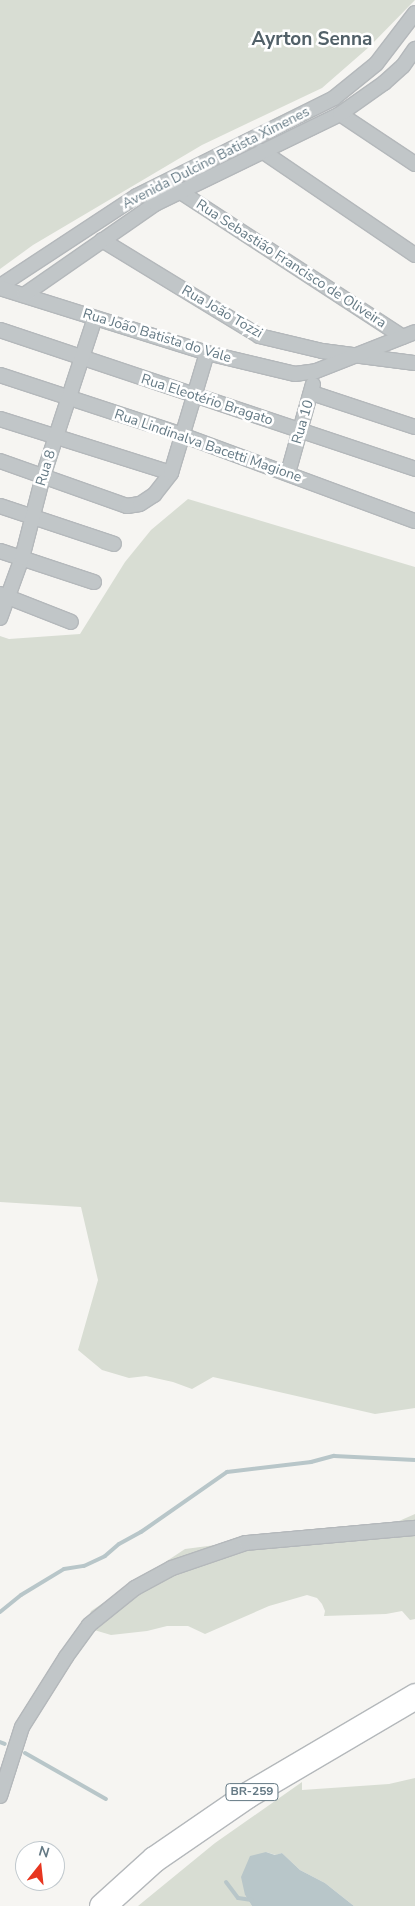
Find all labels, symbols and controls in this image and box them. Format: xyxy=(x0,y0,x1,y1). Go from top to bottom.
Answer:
district label: Ayrton Senna xyxy=(252,29,372,51)
street label: Avenida Dulcino Batista Ximenes xyxy=(120,103,312,213)
street label: Rua Sebastião Francisco de Oliveira xyxy=(193,196,389,332)
street label: Rua João Tozzi xyxy=(179,282,265,342)
street label: Rua João Batista do Vale xyxy=(81,305,233,367)
street label: Rua Eleotério Bragato xyxy=(139,371,275,429)
street label: Rua 10 xyxy=(289,398,317,446)
street label: Rua Lindinalva Bacetti Magione xyxy=(112,406,304,486)
street label: Rua 8 xyxy=(33,448,59,488)
road number: BR-259 xyxy=(224,1782,280,1801)
north arrow xyxy=(15,1841,65,1891)
text: N xyxy=(36,1841,52,1863)

